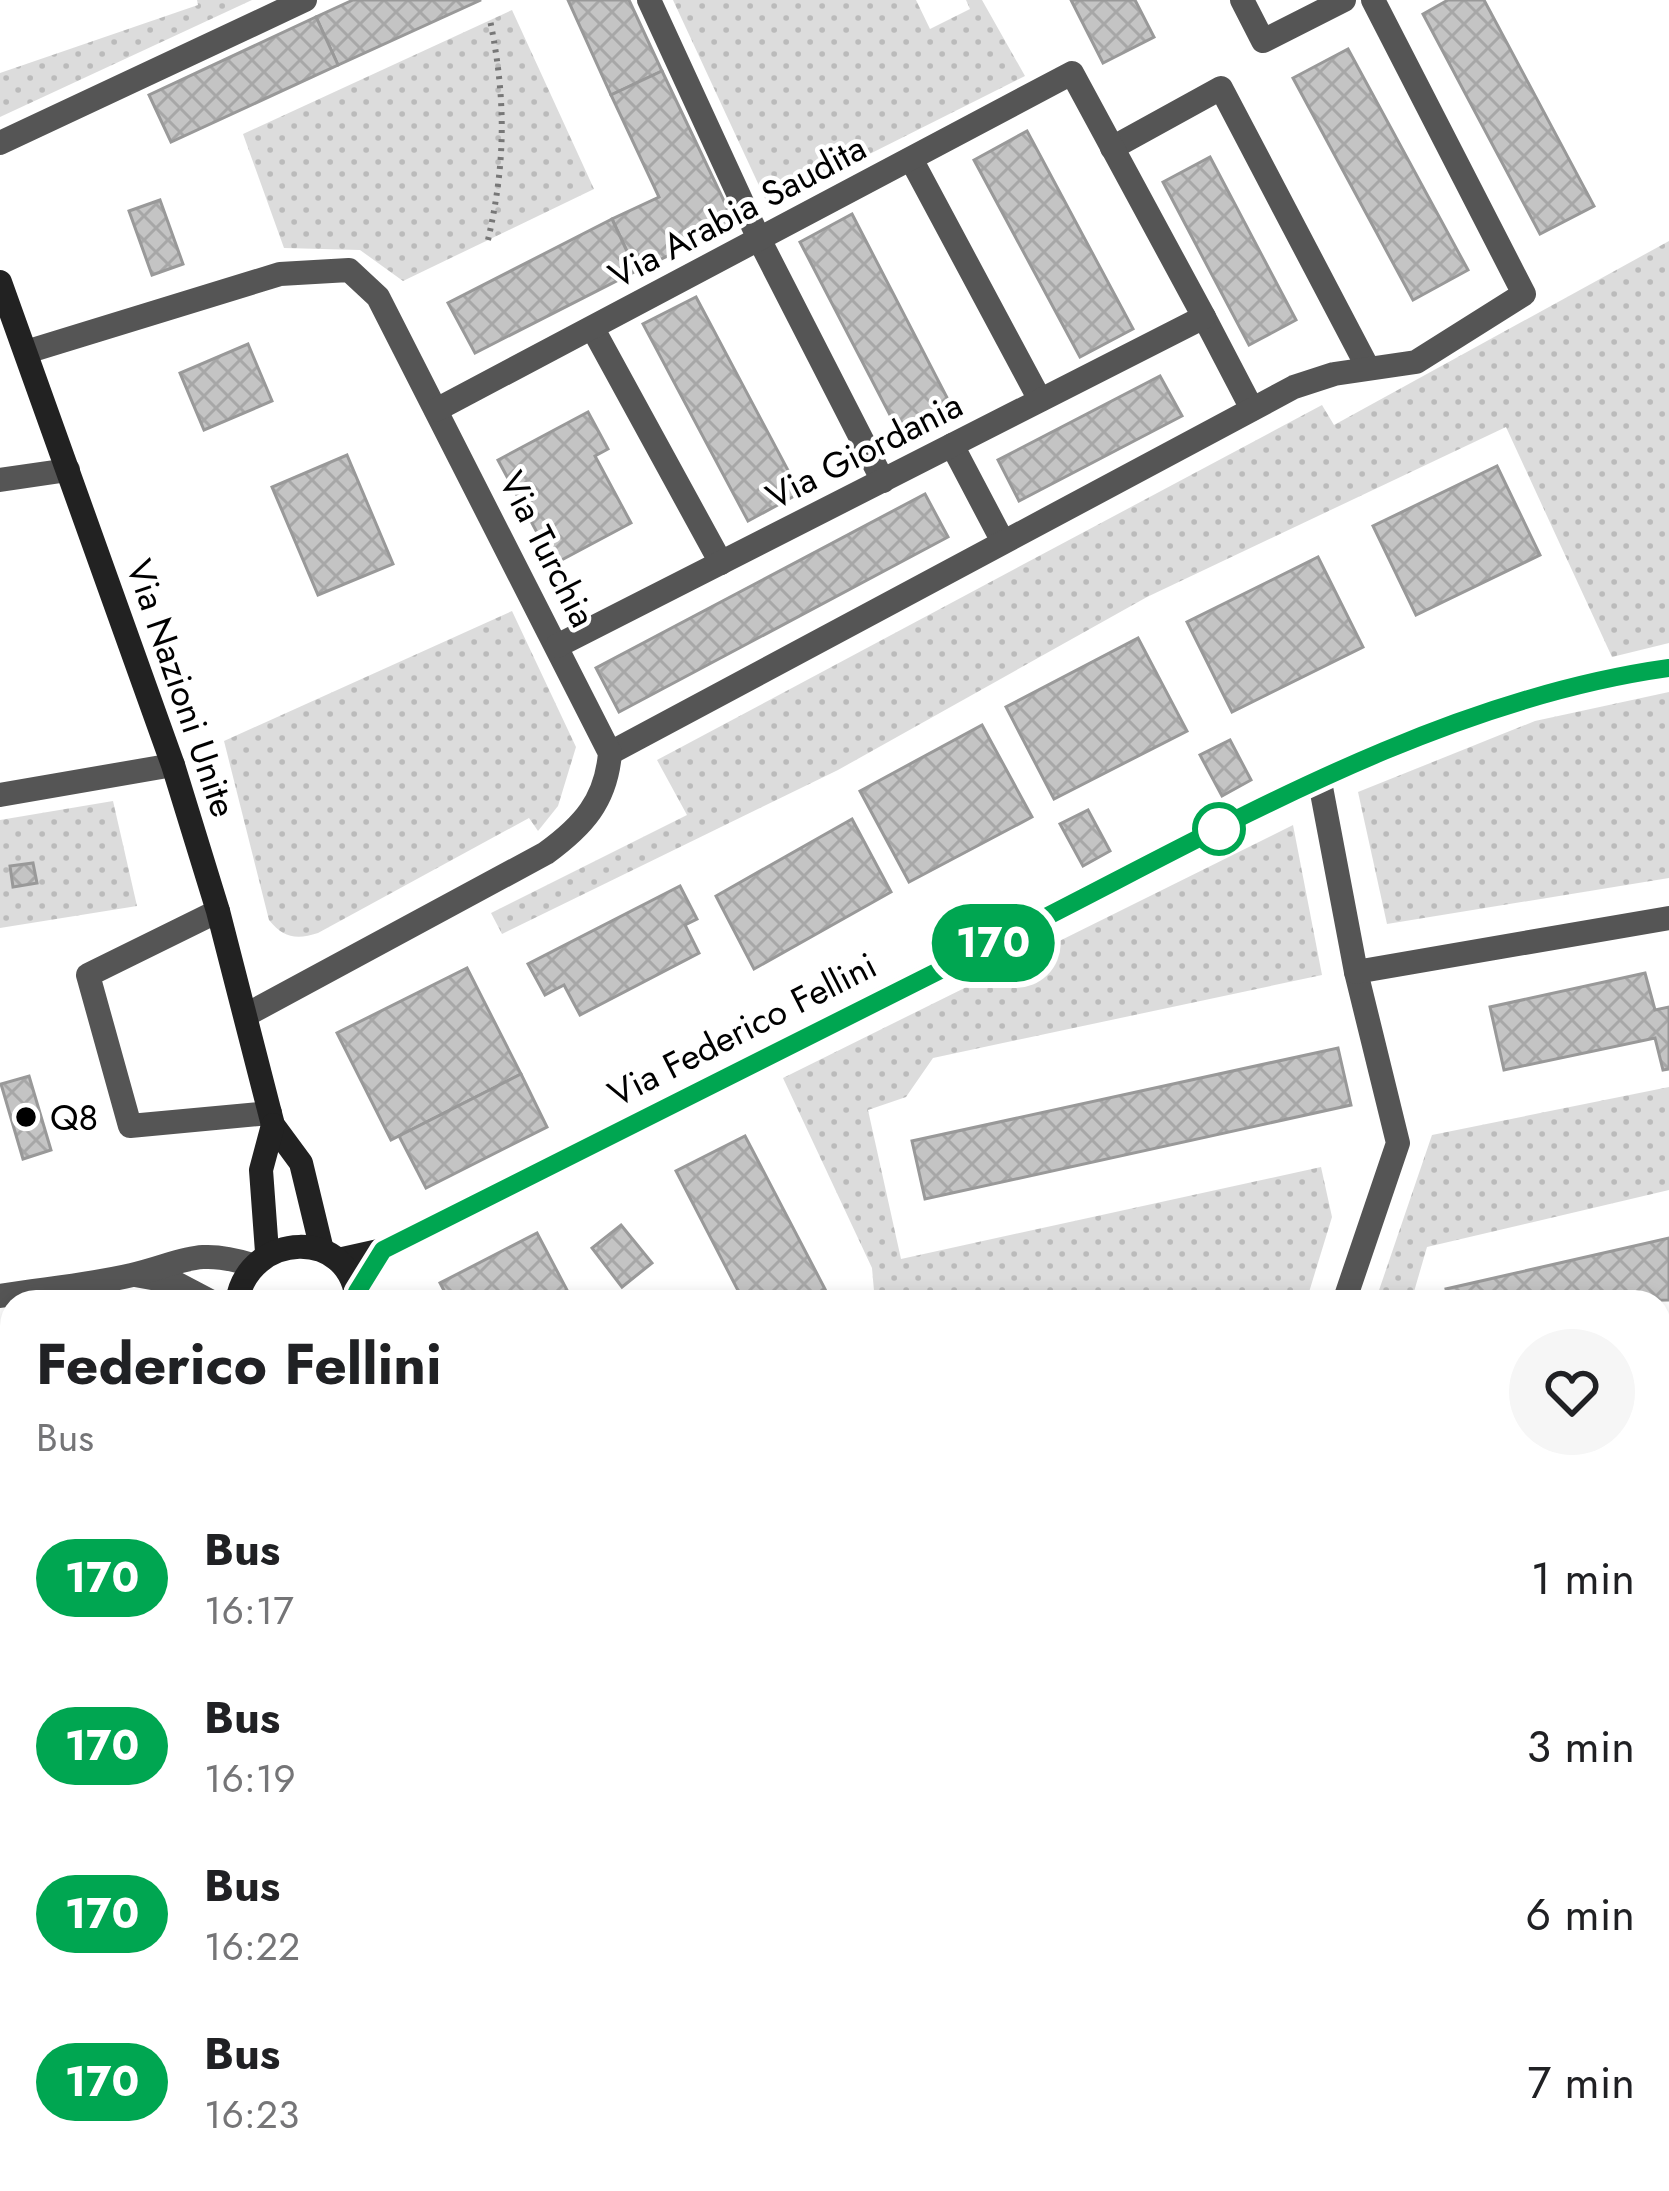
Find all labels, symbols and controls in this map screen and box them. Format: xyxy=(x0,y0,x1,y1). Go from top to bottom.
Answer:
street label: Via Arabia Saudita xyxy=(599,121,875,301)
street label: Via Giordania xyxy=(757,378,971,522)
street label: Via Turchia xyxy=(487,462,609,636)
street label: Via Nazioni Unite xyxy=(114,552,250,824)
unlabelled marker xyxy=(1194,804,1244,854)
line badge: 170 xyxy=(924,904,1062,982)
text: 170 xyxy=(956,912,1030,973)
street label: Via Federico Fellini xyxy=(599,939,885,1119)
place label: Q8 xyxy=(50,1091,98,1143)
marker: Q8 xyxy=(13,1104,39,1130)
text: Federico Fellini xyxy=(36,1323,442,1405)
button: heart xyxy=(1509,1329,1635,1455)
text: Bus xyxy=(36,1409,94,1466)
text: Bus xyxy=(204,1517,280,1582)
text: 1 min xyxy=(1531,1546,1635,1611)
text: 170 xyxy=(65,1547,139,1608)
text: 16:17 xyxy=(204,1582,294,1639)
text: Bus xyxy=(204,1685,280,1750)
text: 3 min xyxy=(1527,1714,1635,1779)
text: 170 xyxy=(65,1715,139,1776)
text: 16:19 xyxy=(204,1750,296,1807)
text: Bus xyxy=(204,1853,280,1918)
text: 6 min xyxy=(1525,1882,1635,1947)
text: 170 xyxy=(65,1883,139,1944)
text: 16:22 xyxy=(204,1918,300,1975)
text: Bus xyxy=(204,2021,280,2086)
text: 7 min xyxy=(1527,2050,1635,2115)
text: 170 xyxy=(65,2051,139,2112)
text: 16:23 xyxy=(204,2086,299,2143)

